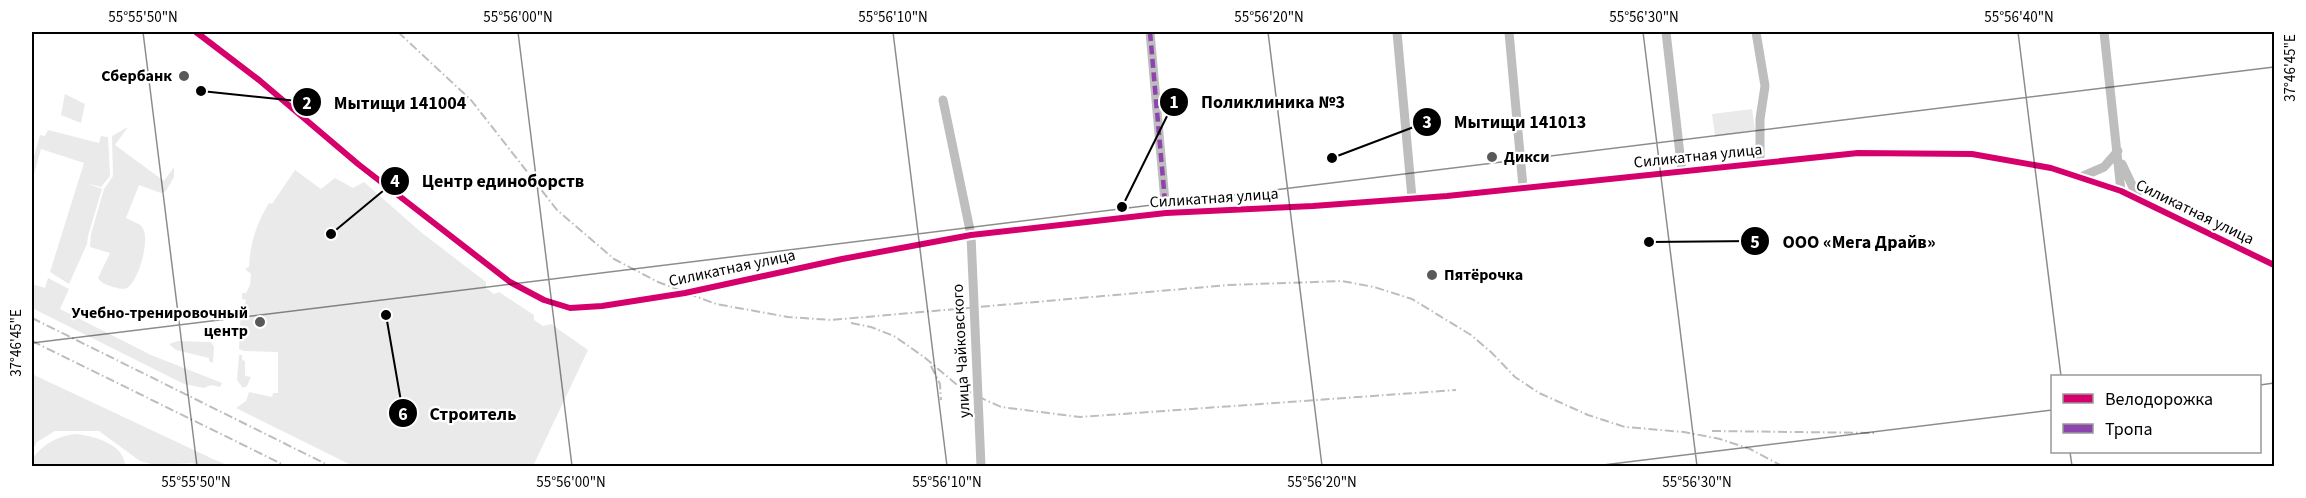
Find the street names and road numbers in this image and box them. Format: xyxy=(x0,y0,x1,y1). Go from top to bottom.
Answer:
street label: Силикатная улица xyxy=(1633,138,1763,174)
street label: Силикатная улица xyxy=(2132,174,2258,250)
street label: Силикатная улица xyxy=(1149,183,1279,213)
street label: Силикатная улица xyxy=(667,244,797,292)
street label: улица Чайковского xyxy=(946,283,976,419)

